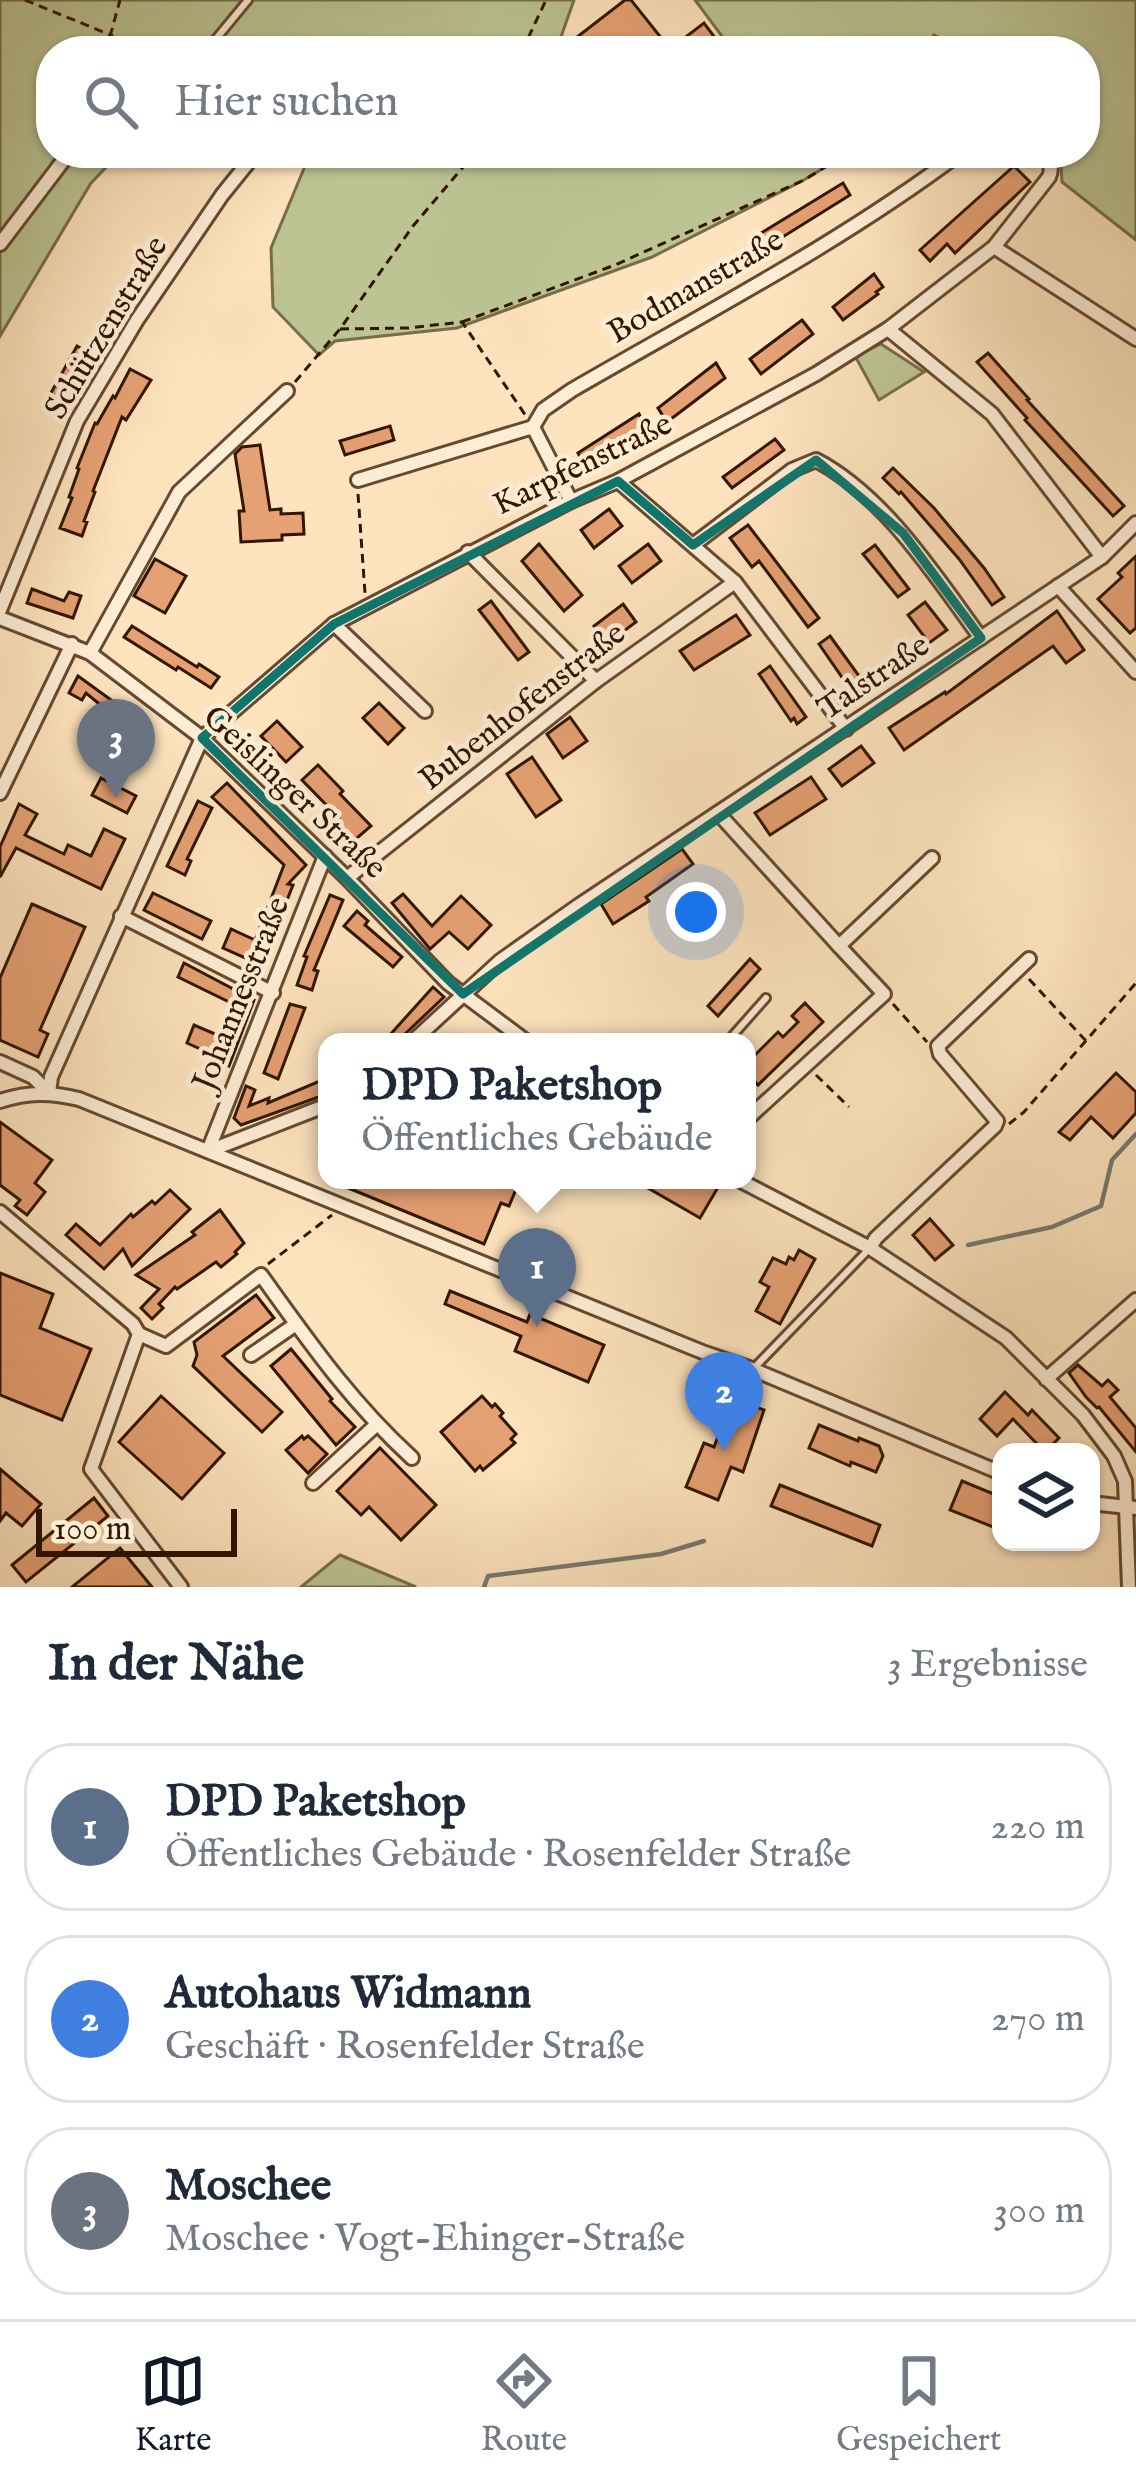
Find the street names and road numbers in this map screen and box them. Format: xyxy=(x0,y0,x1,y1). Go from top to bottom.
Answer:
street label: Bodmanstraße xyxy=(601,220,791,354)
street label: Schützenstraße xyxy=(36,229,178,427)
street label: Karpfenstraße xyxy=(487,404,679,526)
street label: Bubenhofenstraße xyxy=(411,613,635,801)
street label: Talstraße xyxy=(810,625,938,731)
street label: Geislinger Straße xyxy=(193,697,395,889)
street label: Johannesstraße xyxy=(183,891,300,1101)

